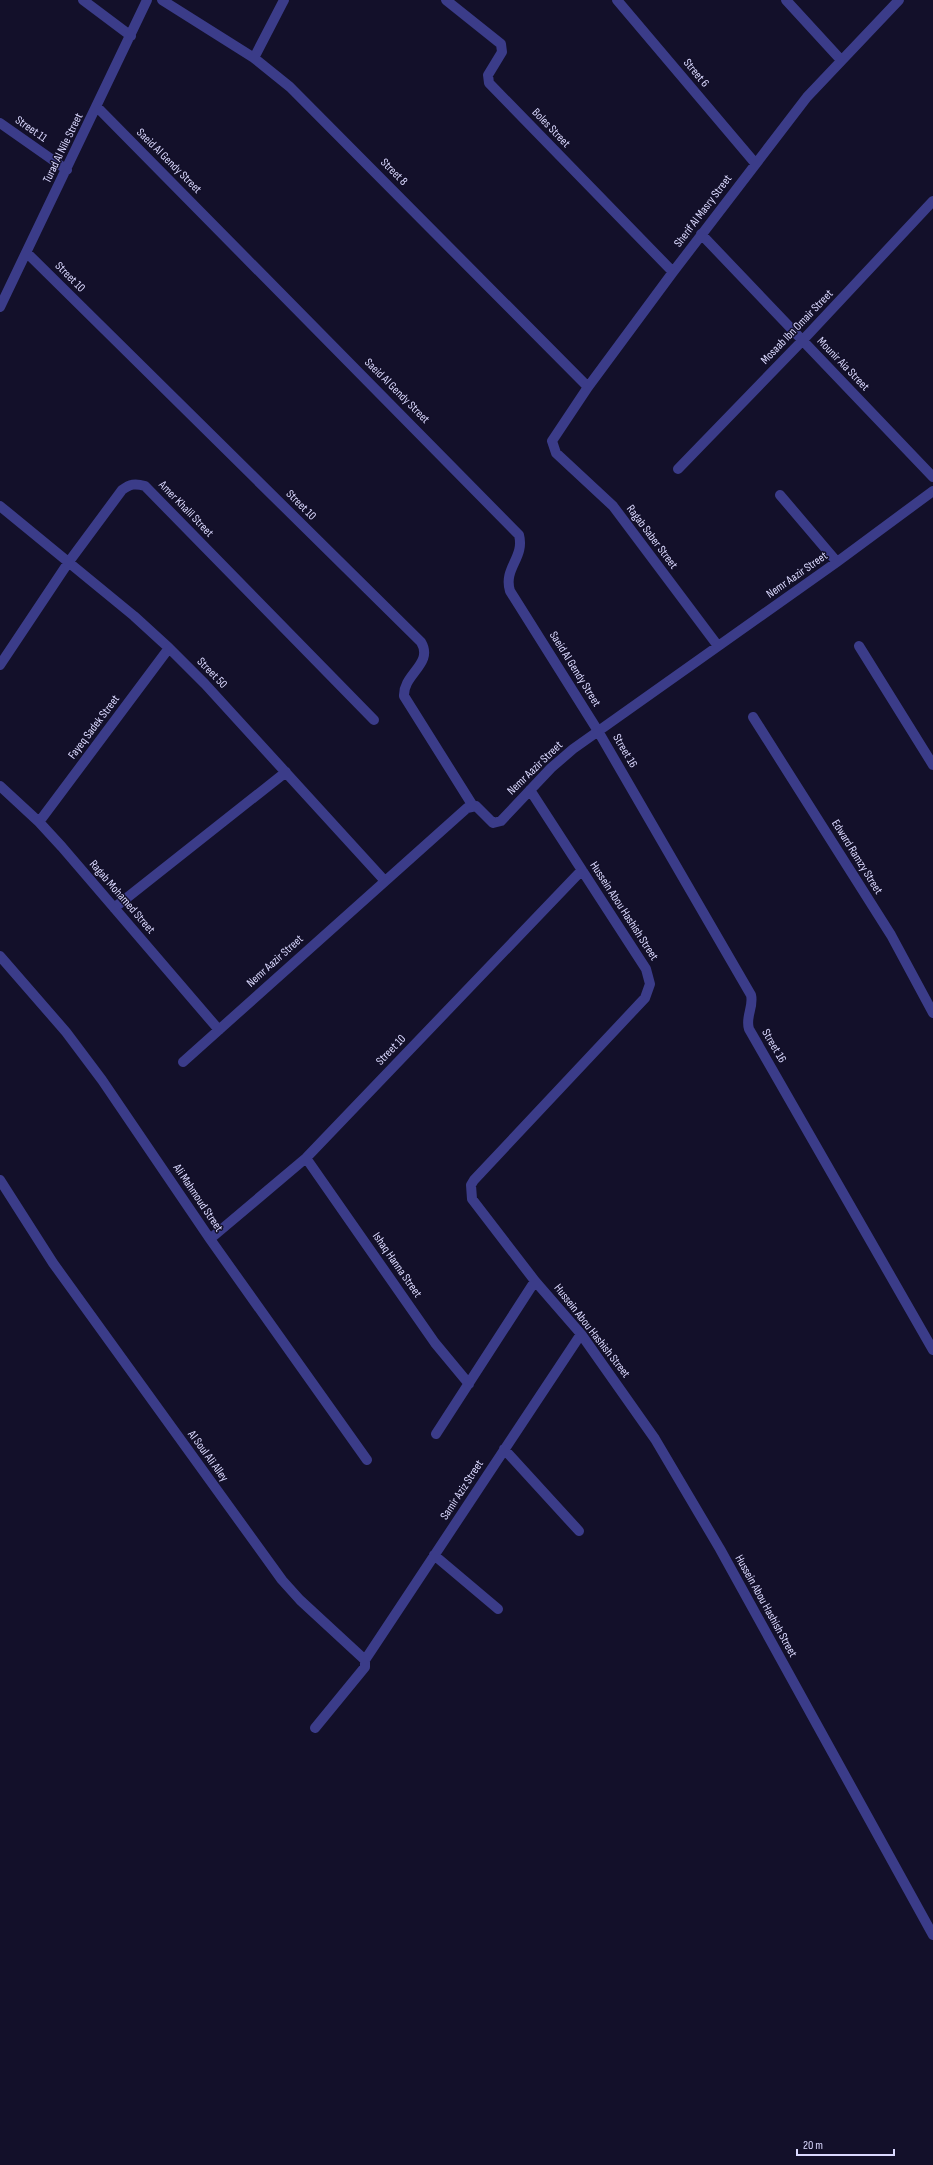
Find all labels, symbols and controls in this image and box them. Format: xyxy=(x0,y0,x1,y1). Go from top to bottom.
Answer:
street label: Street 6 xyxy=(680,56,712,90)
street label: Boles Street xyxy=(529,105,574,151)
street label: Turad Al Nile Street xyxy=(40,110,87,185)
street label: Street 11 xyxy=(12,113,51,146)
street label: Saeid Al Gendy Street xyxy=(133,125,205,197)
street label: Street 8 xyxy=(377,155,411,189)
street label: Sherif Al Masry Street xyxy=(671,171,735,250)
street label: Street 10 xyxy=(52,259,88,295)
street label: Mosaab Ibn Omair Street xyxy=(758,286,837,367)
street label: Mounir Aia Street xyxy=(814,334,873,394)
street label: Saeid Al Gendy Street xyxy=(361,355,433,427)
street label: Amer Khalil Street xyxy=(155,477,217,541)
street label: Street 10 xyxy=(283,487,319,523)
street label: Ragab Saber Street xyxy=(623,502,681,572)
street label: Nemr Aazir Street xyxy=(764,548,831,602)
street label: Saeid Al Gendy Street xyxy=(546,629,604,710)
street label: Street 50 xyxy=(194,654,230,692)
street label: Fayeq Sadek Street xyxy=(65,692,123,762)
street label: Street 16 xyxy=(609,731,641,771)
street label: Nemr Aazir Street xyxy=(504,738,566,798)
street label: Edward Ramzy Street xyxy=(828,817,886,897)
street label: Ragab Mohamed Street xyxy=(86,857,158,937)
street label: Hussein Abou Hashish Street xyxy=(586,859,662,964)
street label: Nemr Aazir Street xyxy=(244,931,307,990)
street label: Street 16 xyxy=(758,1026,790,1066)
street label: Street 10 xyxy=(373,1032,409,1068)
street label: Ali Mahmoud Street xyxy=(169,1160,226,1235)
street label: Ishaq Hanna Street xyxy=(369,1229,425,1301)
street label: Hussein Abou Hashish Street xyxy=(551,1281,634,1381)
street label: Al Soul Ali Alley xyxy=(184,1427,232,1485)
street label: Samir Aziz Street xyxy=(437,1457,487,1523)
street label: Hussein Abou Hashish Street xyxy=(732,1552,801,1660)
scale bar xyxy=(797,2131,894,2157)
text: 20 m xyxy=(803,2138,823,2153)

